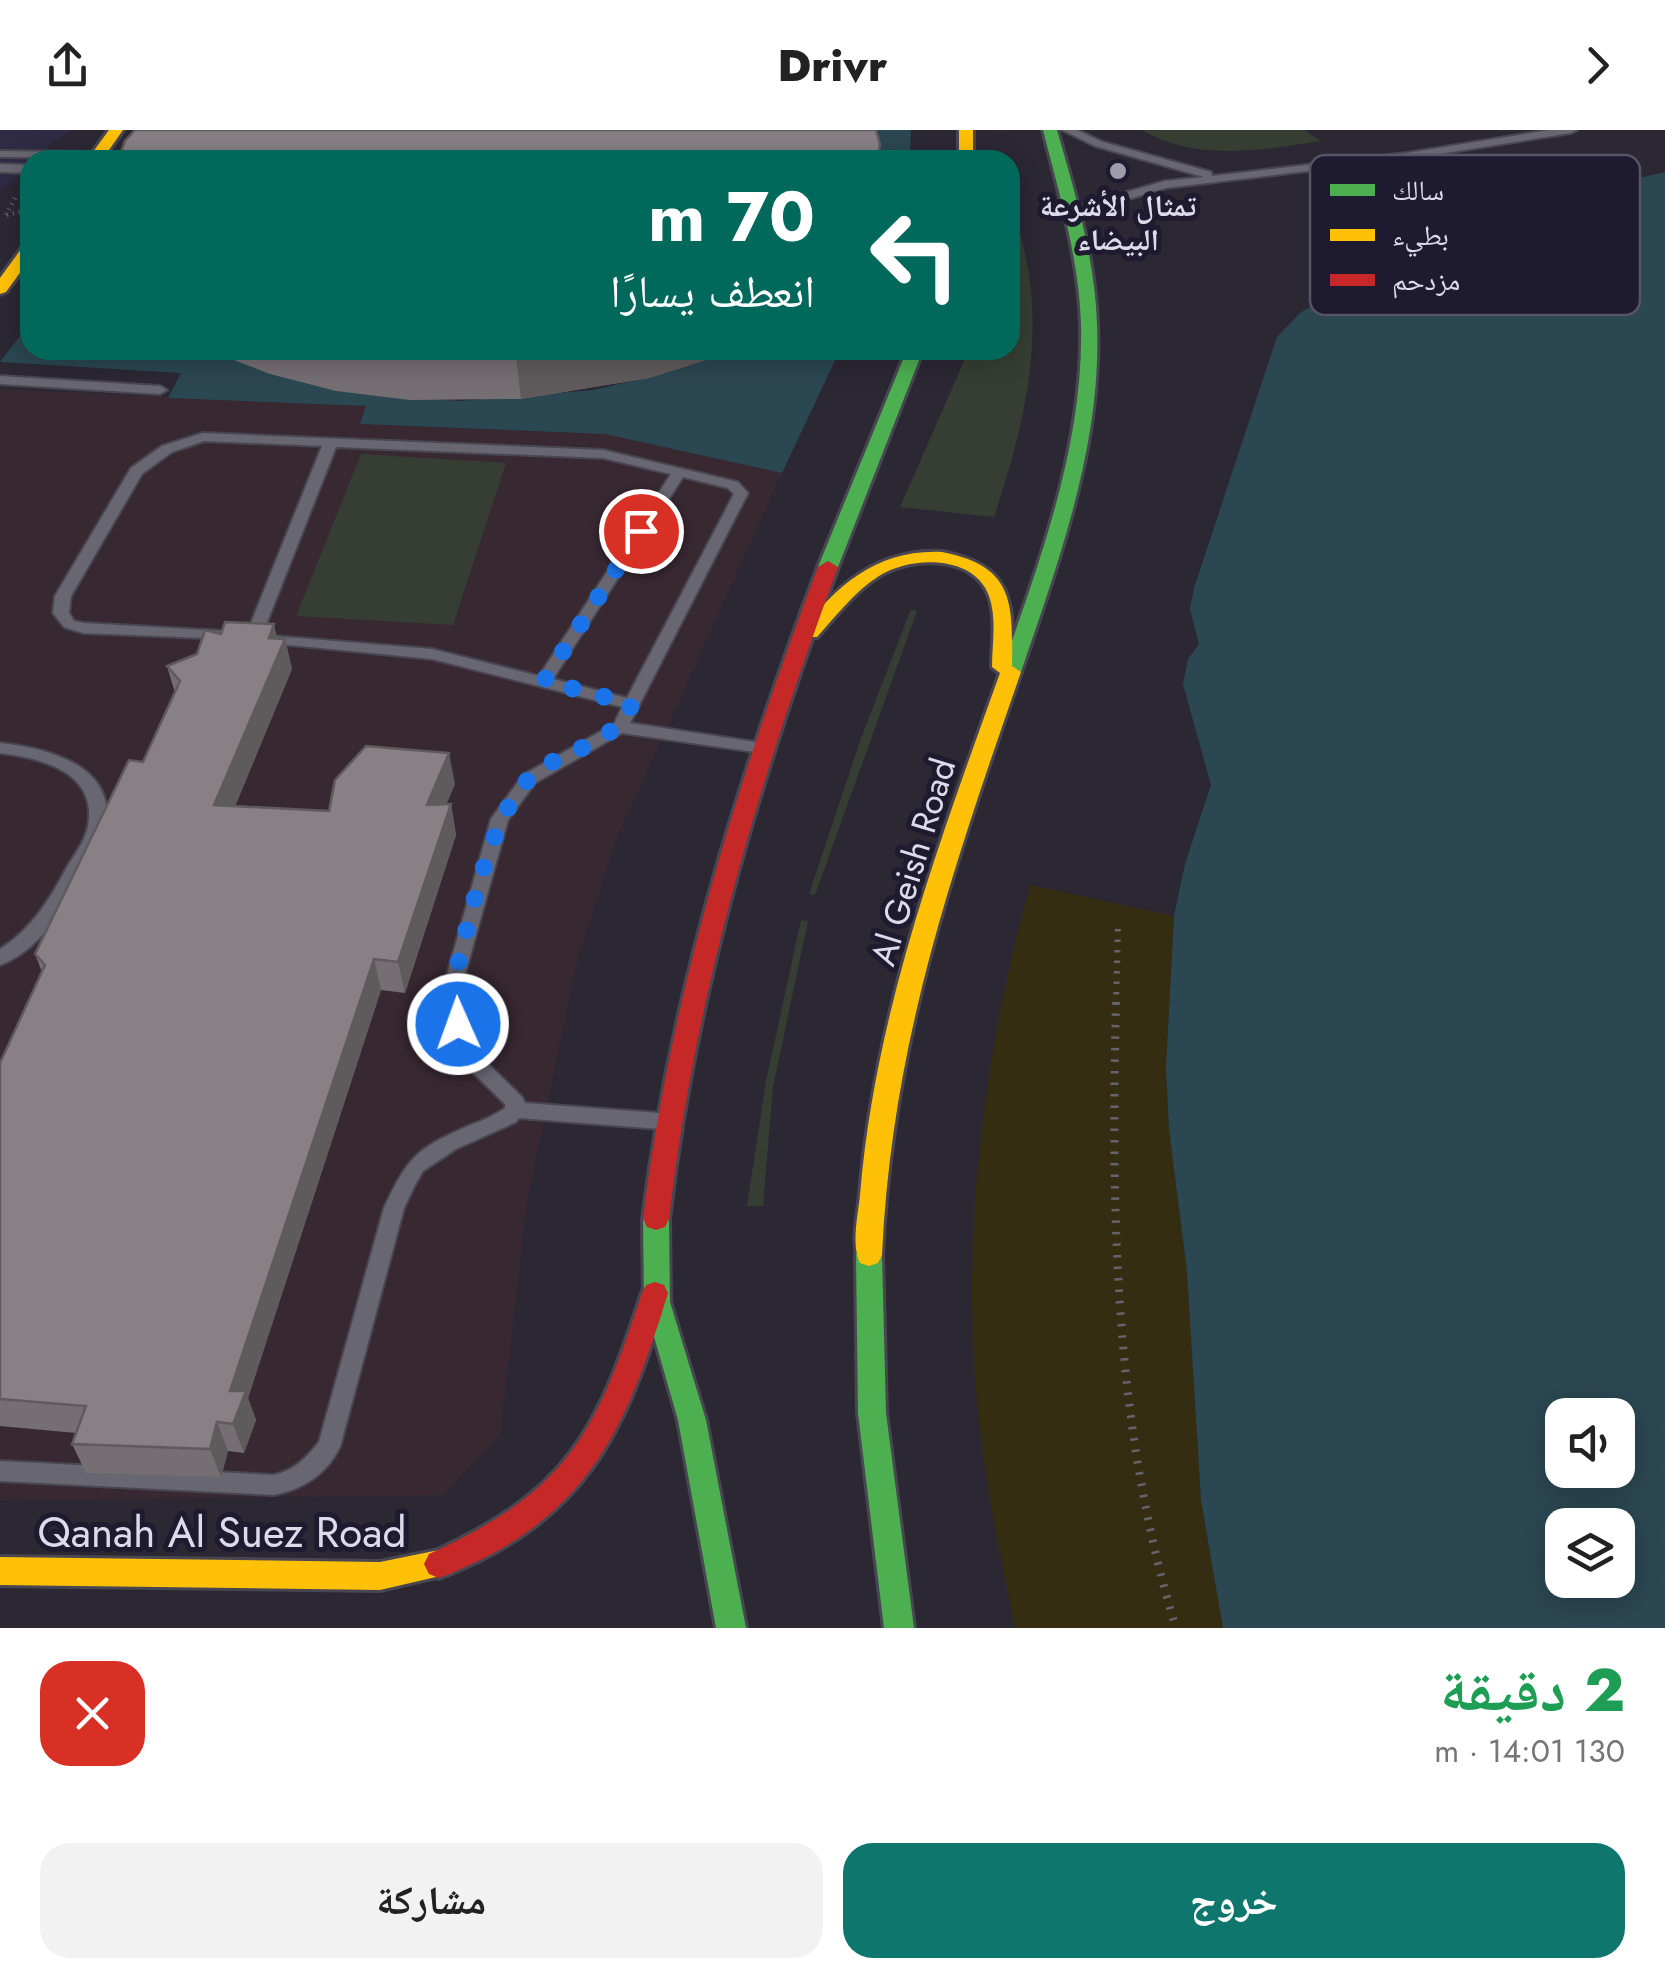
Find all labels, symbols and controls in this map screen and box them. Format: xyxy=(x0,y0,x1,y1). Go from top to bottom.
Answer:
text: Drivr xyxy=(777,33,888,98)
icon: share xyxy=(40,38,95,93)
icon: forward xyxy=(1570,38,1625,93)
legend xyxy=(1310,155,1640,315)
marker: تمثال الأشرعة البيضاء xyxy=(1107,160,1129,182)
text: 70 m xyxy=(648,166,815,267)
text: سالك xyxy=(1392,170,1444,211)
place label: تمثال الأشرعة البيضاء xyxy=(1040,184,1196,261)
icon: left xyxy=(850,190,980,320)
text: بطيء xyxy=(1392,215,1449,258)
text: انعطف يسارًا xyxy=(610,259,815,324)
text: مزدحم xyxy=(1392,260,1460,301)
pin xyxy=(599,489,684,574)
icon: arrive xyxy=(614,504,669,559)
street label: Al Geish Road xyxy=(858,752,968,972)
position arrow xyxy=(406,972,510,1076)
map controls xyxy=(1545,1398,1635,1598)
button: sound xyxy=(1545,1398,1635,1488)
street label: Qanah Al Suez Road xyxy=(38,1502,406,1563)
button: layers xyxy=(1545,1508,1635,1598)
text: 2 دقيقة xyxy=(1440,1647,1625,1734)
button: close xyxy=(40,1661,145,1766)
text: 130 m · 14:01 xyxy=(1434,1728,1625,1774)
button: مشاركة xyxy=(40,1843,823,1958)
button: خروج xyxy=(843,1843,1625,1958)

